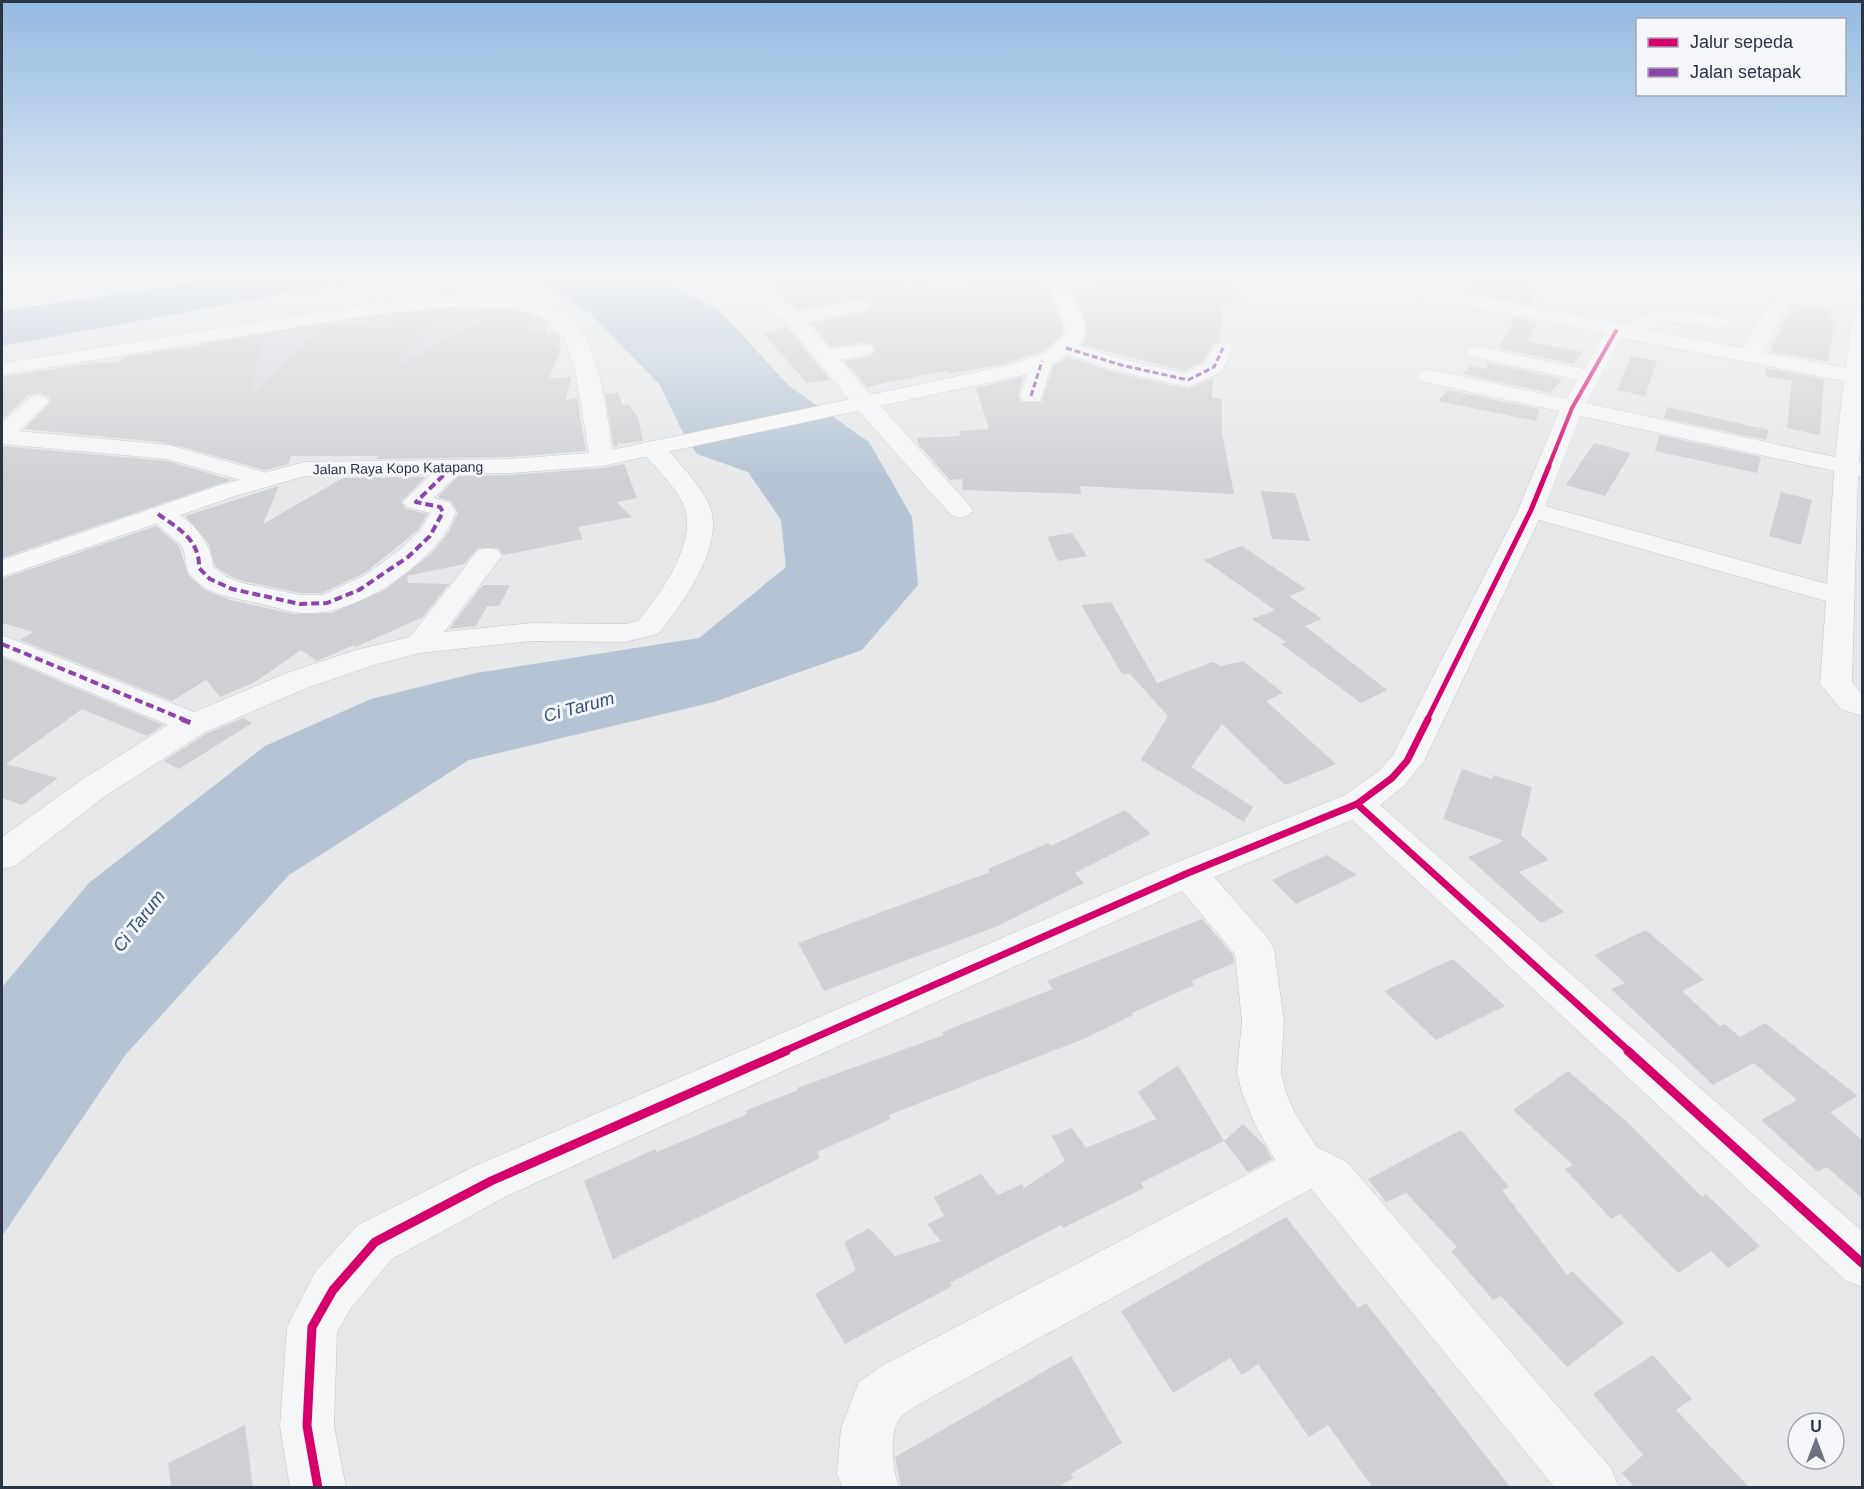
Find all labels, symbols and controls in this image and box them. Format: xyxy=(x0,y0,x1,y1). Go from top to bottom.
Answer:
legend xyxy=(1636,18,1846,96)
text: Jalur sepeda xyxy=(1690,32,1794,52)
text: Jalan setapak xyxy=(1690,62,1802,82)
street label: Jalan Raya Kopo Katapang xyxy=(313,459,483,477)
water label: Ci Tarum xyxy=(541,688,617,726)
water label: Ci Tarum xyxy=(109,886,169,956)
north arrow xyxy=(1786,1411,1846,1471)
text: U xyxy=(1810,1418,1822,1435)

